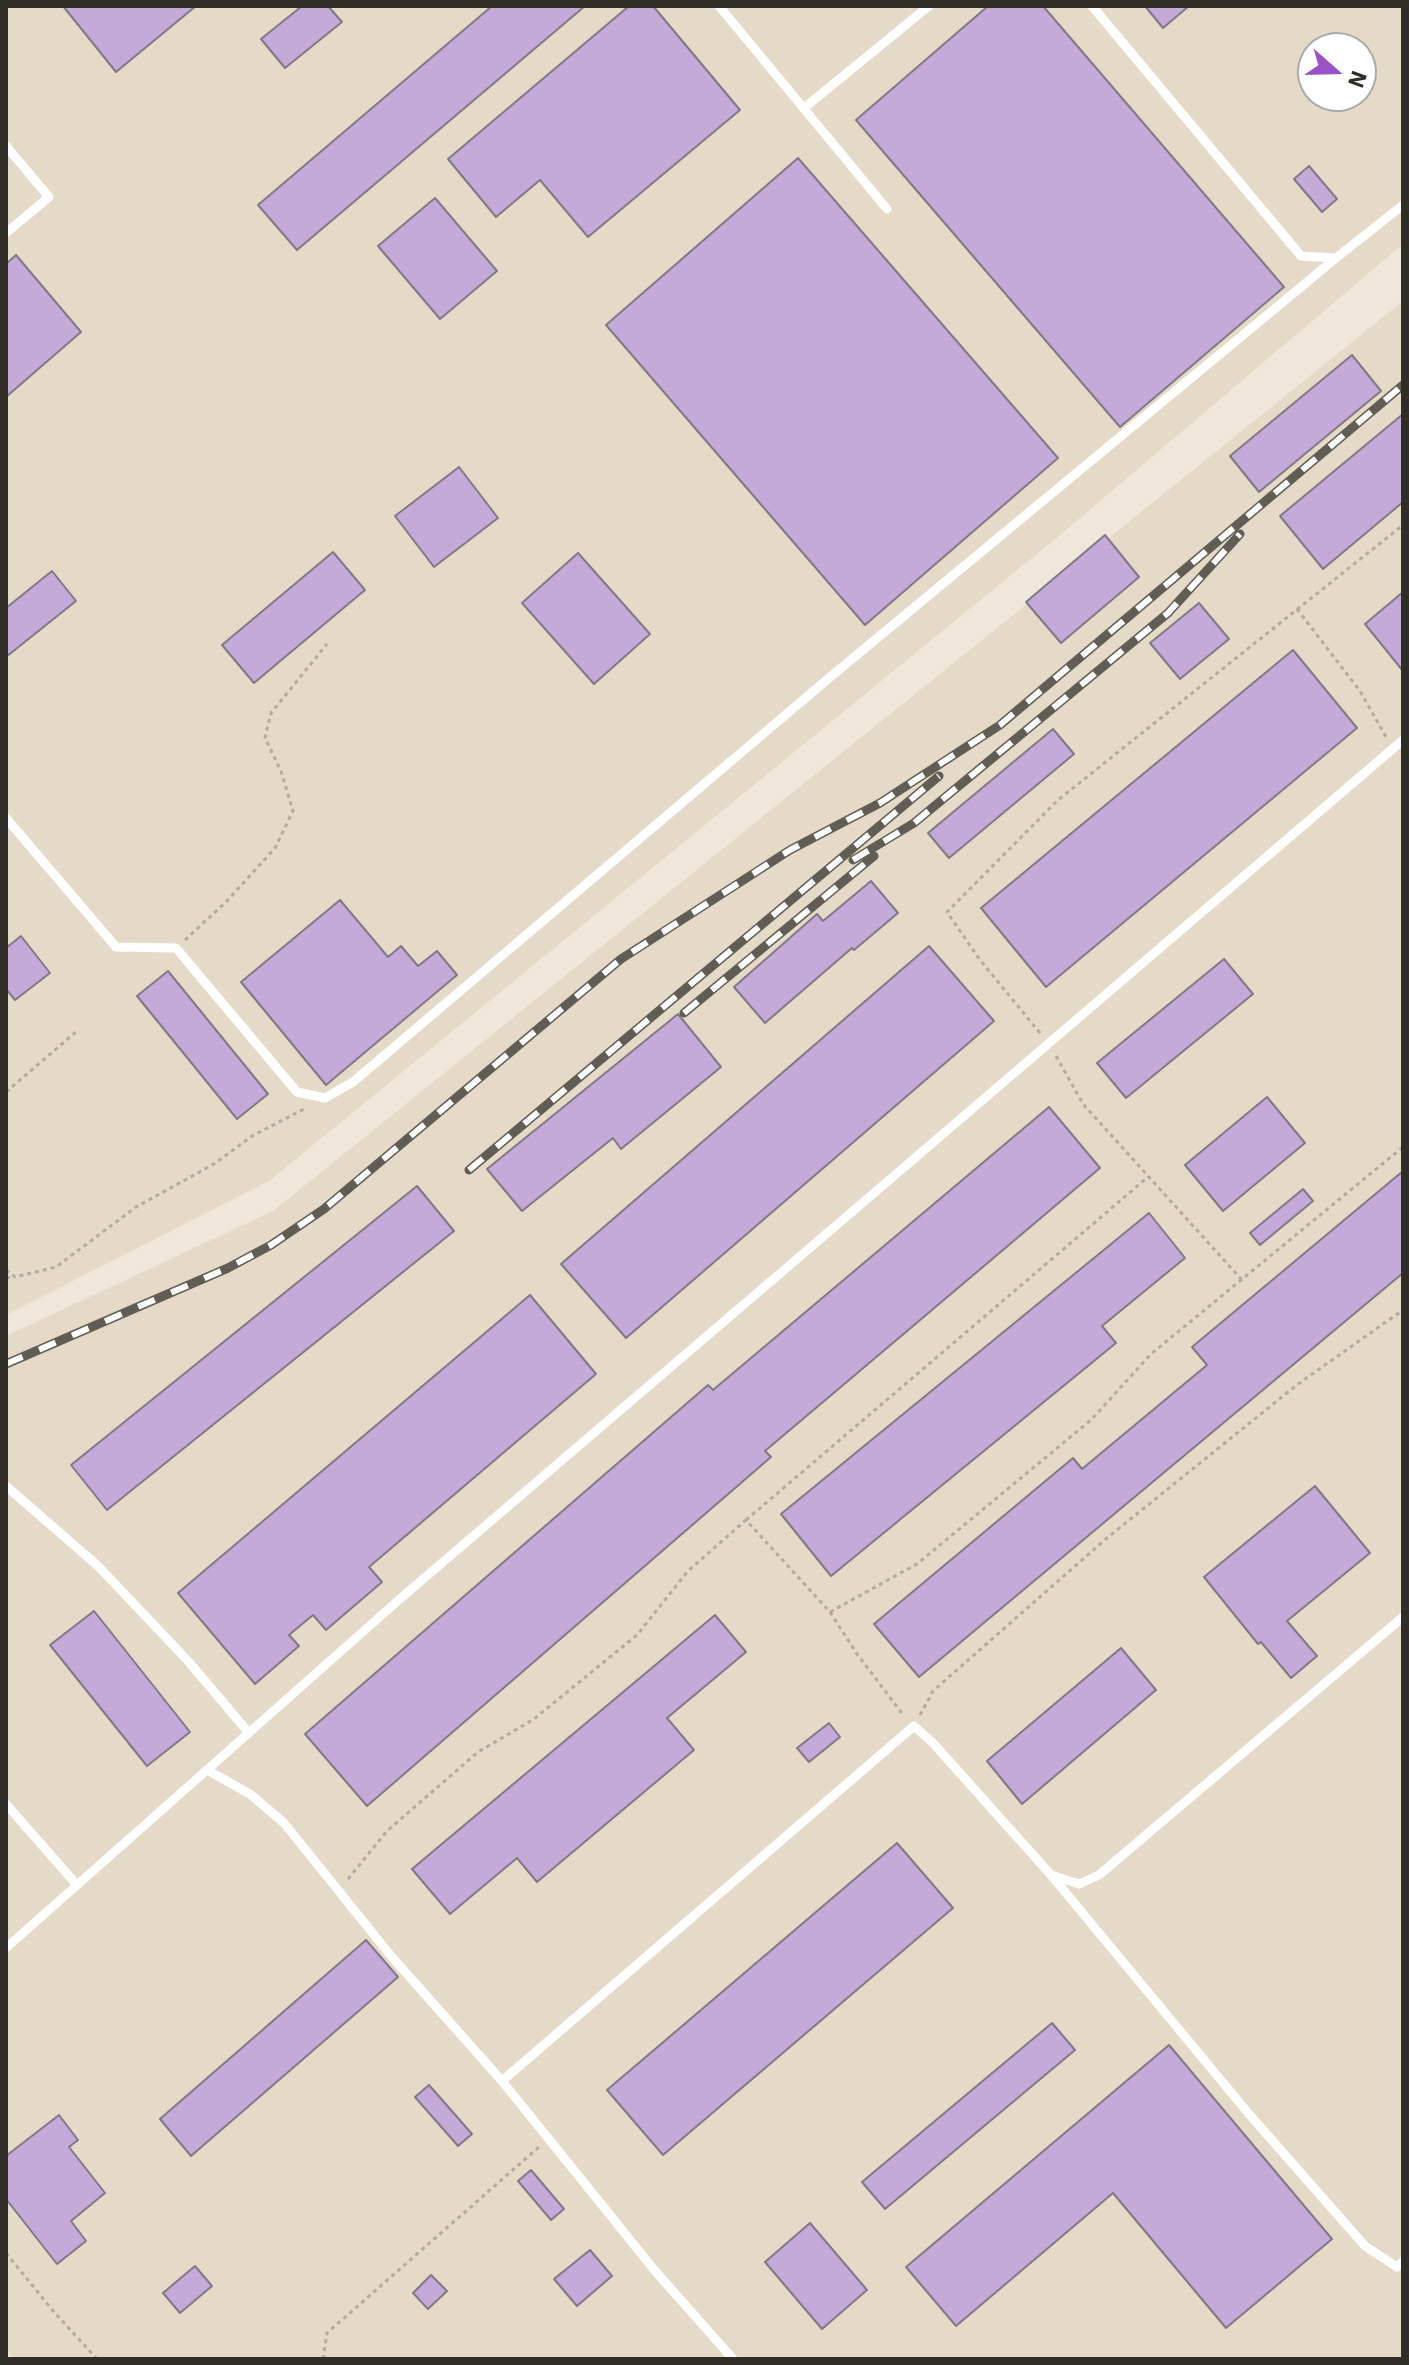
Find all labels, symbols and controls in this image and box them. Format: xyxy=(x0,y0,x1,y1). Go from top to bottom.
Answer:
north arrow xyxy=(1297,32,1377,112)
text: N xyxy=(1342,67,1374,92)

